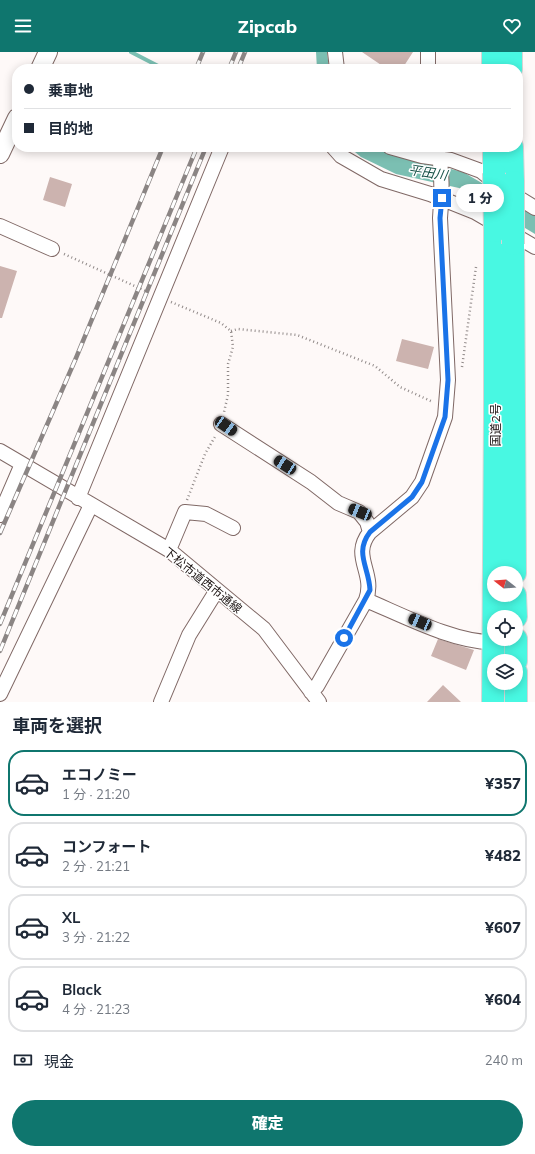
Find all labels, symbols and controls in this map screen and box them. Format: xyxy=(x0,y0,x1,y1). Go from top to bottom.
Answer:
icon: menu xyxy=(12,15,34,37)
text: Zipcab xyxy=(238,15,297,38)
icon: heart xyxy=(501,15,523,37)
text: 乗車地 xyxy=(48,81,93,100)
text: 目的地 xyxy=(48,119,93,138)
water label: 平田川 xyxy=(407,161,450,183)
callout: 1 分 xyxy=(456,184,504,212)
route end xyxy=(433,189,451,207)
text: 1 分 xyxy=(468,190,492,206)
street label: 国道2号 xyxy=(488,403,503,447)
car xyxy=(213,414,239,438)
car xyxy=(272,453,298,477)
car xyxy=(347,502,373,522)
street label: 下松市道西市通線 xyxy=(161,544,245,616)
north arrow xyxy=(487,566,523,602)
map controls xyxy=(487,566,523,690)
button: locate xyxy=(487,610,523,646)
car xyxy=(407,612,433,632)
route start xyxy=(335,629,353,647)
button: layers xyxy=(487,654,523,690)
text: 車両を選択 xyxy=(12,714,102,737)
icon: car xyxy=(14,765,50,801)
text: エコノミー xyxy=(62,765,137,784)
text: ¥357 xyxy=(485,774,521,793)
text: 1 分 · 21:20 xyxy=(62,786,130,802)
icon: car xyxy=(14,837,50,873)
text: コンフォート xyxy=(62,837,152,856)
text: ¥482 xyxy=(485,846,521,865)
text: 2 分 · 21:21 xyxy=(62,858,130,874)
text: XL xyxy=(62,908,80,927)
icon: car xyxy=(14,909,50,945)
text: ¥607 xyxy=(485,918,521,937)
text: 3 分 · 21:22 xyxy=(62,929,130,945)
text: Black xyxy=(62,980,101,999)
icon: car xyxy=(14,981,50,1017)
text: ¥604 xyxy=(485,990,521,1009)
text: 4 分 · 21:23 xyxy=(62,1001,130,1017)
icon: cash xyxy=(12,1049,34,1071)
text: 現金 xyxy=(44,1052,74,1071)
text: 240 m xyxy=(485,1052,523,1068)
button: 確定 xyxy=(12,1100,523,1146)

